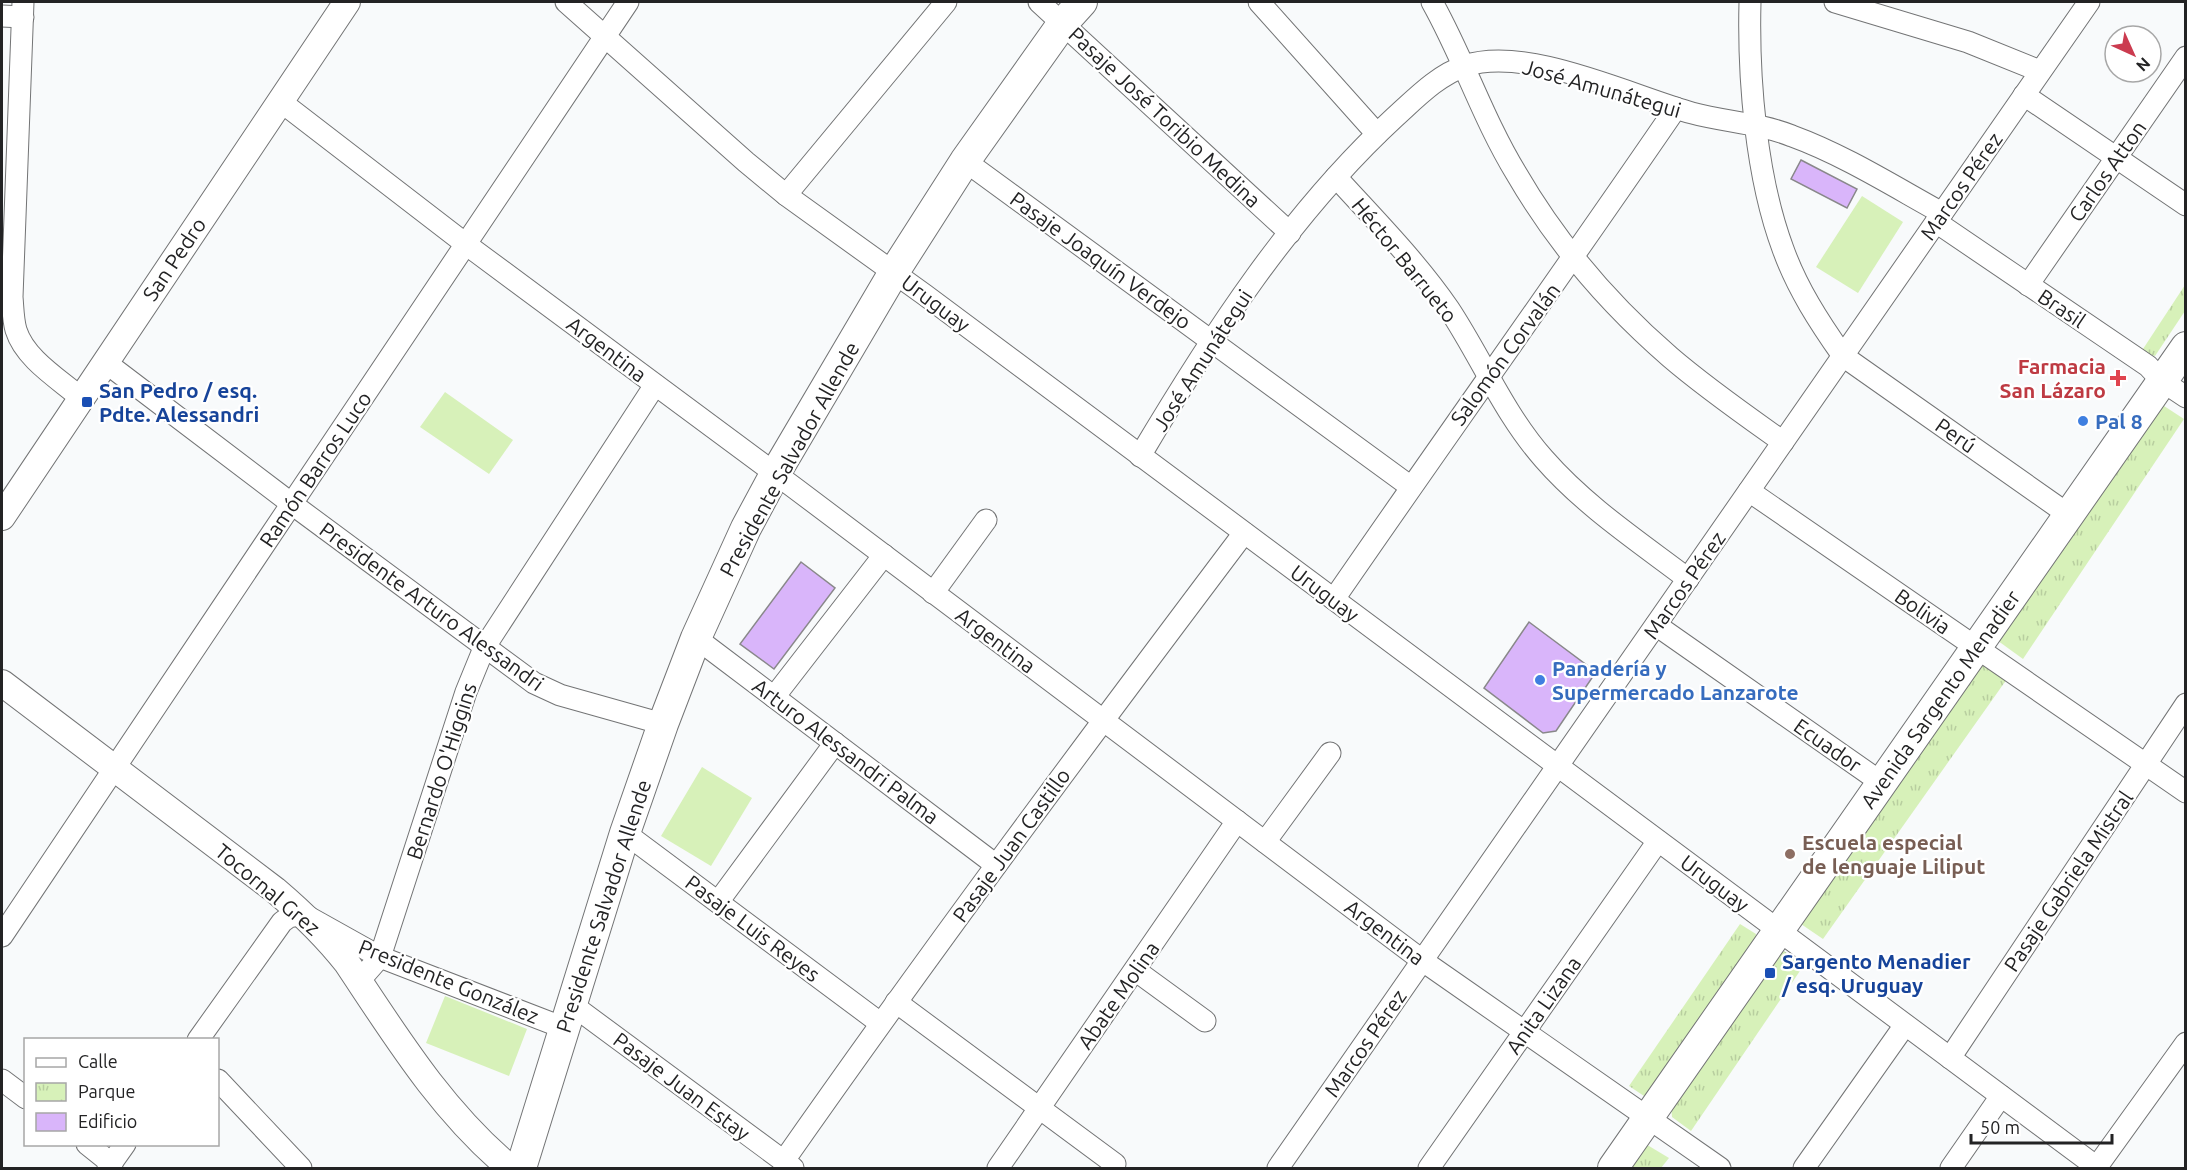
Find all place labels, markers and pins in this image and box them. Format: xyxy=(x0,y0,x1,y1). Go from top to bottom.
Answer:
place label: Farmacia San Lázaro xyxy=(2000,354,2106,402)
marker: Farmacia San Lázaro xyxy=(2111,371,2125,385)
place label: San Pedro / esq. Pdte. Alessandri xyxy=(99,378,259,426)
marker: San Pedro / esq. Pdte. Alessandri xyxy=(80,395,94,409)
place label: Pal 8 xyxy=(2095,409,2143,433)
marker: Pal 8 xyxy=(2076,414,2090,428)
place label: Panadería y Supermercado Lanzarote xyxy=(1552,656,1799,704)
marker: Panadería y Supermercado Lanzarote xyxy=(1533,673,1547,687)
place label: Escuela especial de lenguaje Liliput xyxy=(1802,830,1985,878)
marker: Escuela especial de lenguaje Liliput xyxy=(1783,847,1797,861)
place label: Sargento Menadier / esq. Uruguay xyxy=(1781,949,1971,997)
marker: Sargento Menadier / esq. Uruguay xyxy=(1763,966,1777,980)

